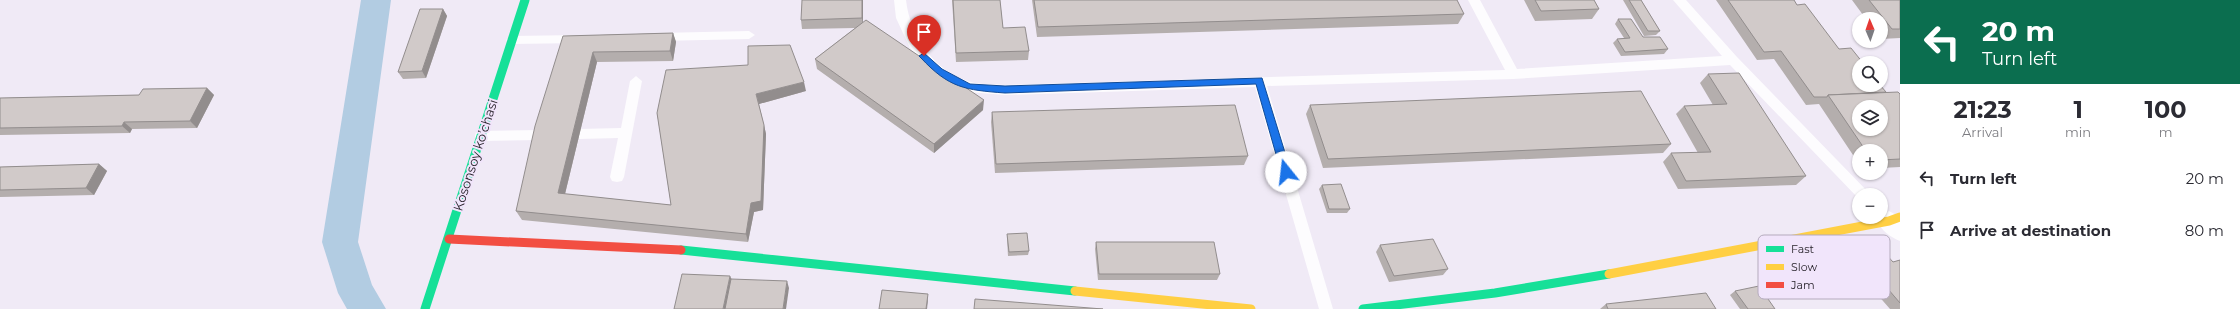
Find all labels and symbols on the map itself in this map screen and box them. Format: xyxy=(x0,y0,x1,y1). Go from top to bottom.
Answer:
north arrow xyxy=(1852,12,1888,48)
pin xyxy=(907,15,941,56)
street label: Kosonsoy ko’chasi xyxy=(449,97,501,213)
position arrow xyxy=(1265,151,1307,193)
legend xyxy=(1758,235,1890,299)
text: Fast xyxy=(1791,242,1815,256)
text: Slow xyxy=(1791,260,1817,274)
text: Jam xyxy=(1790,278,1815,292)

